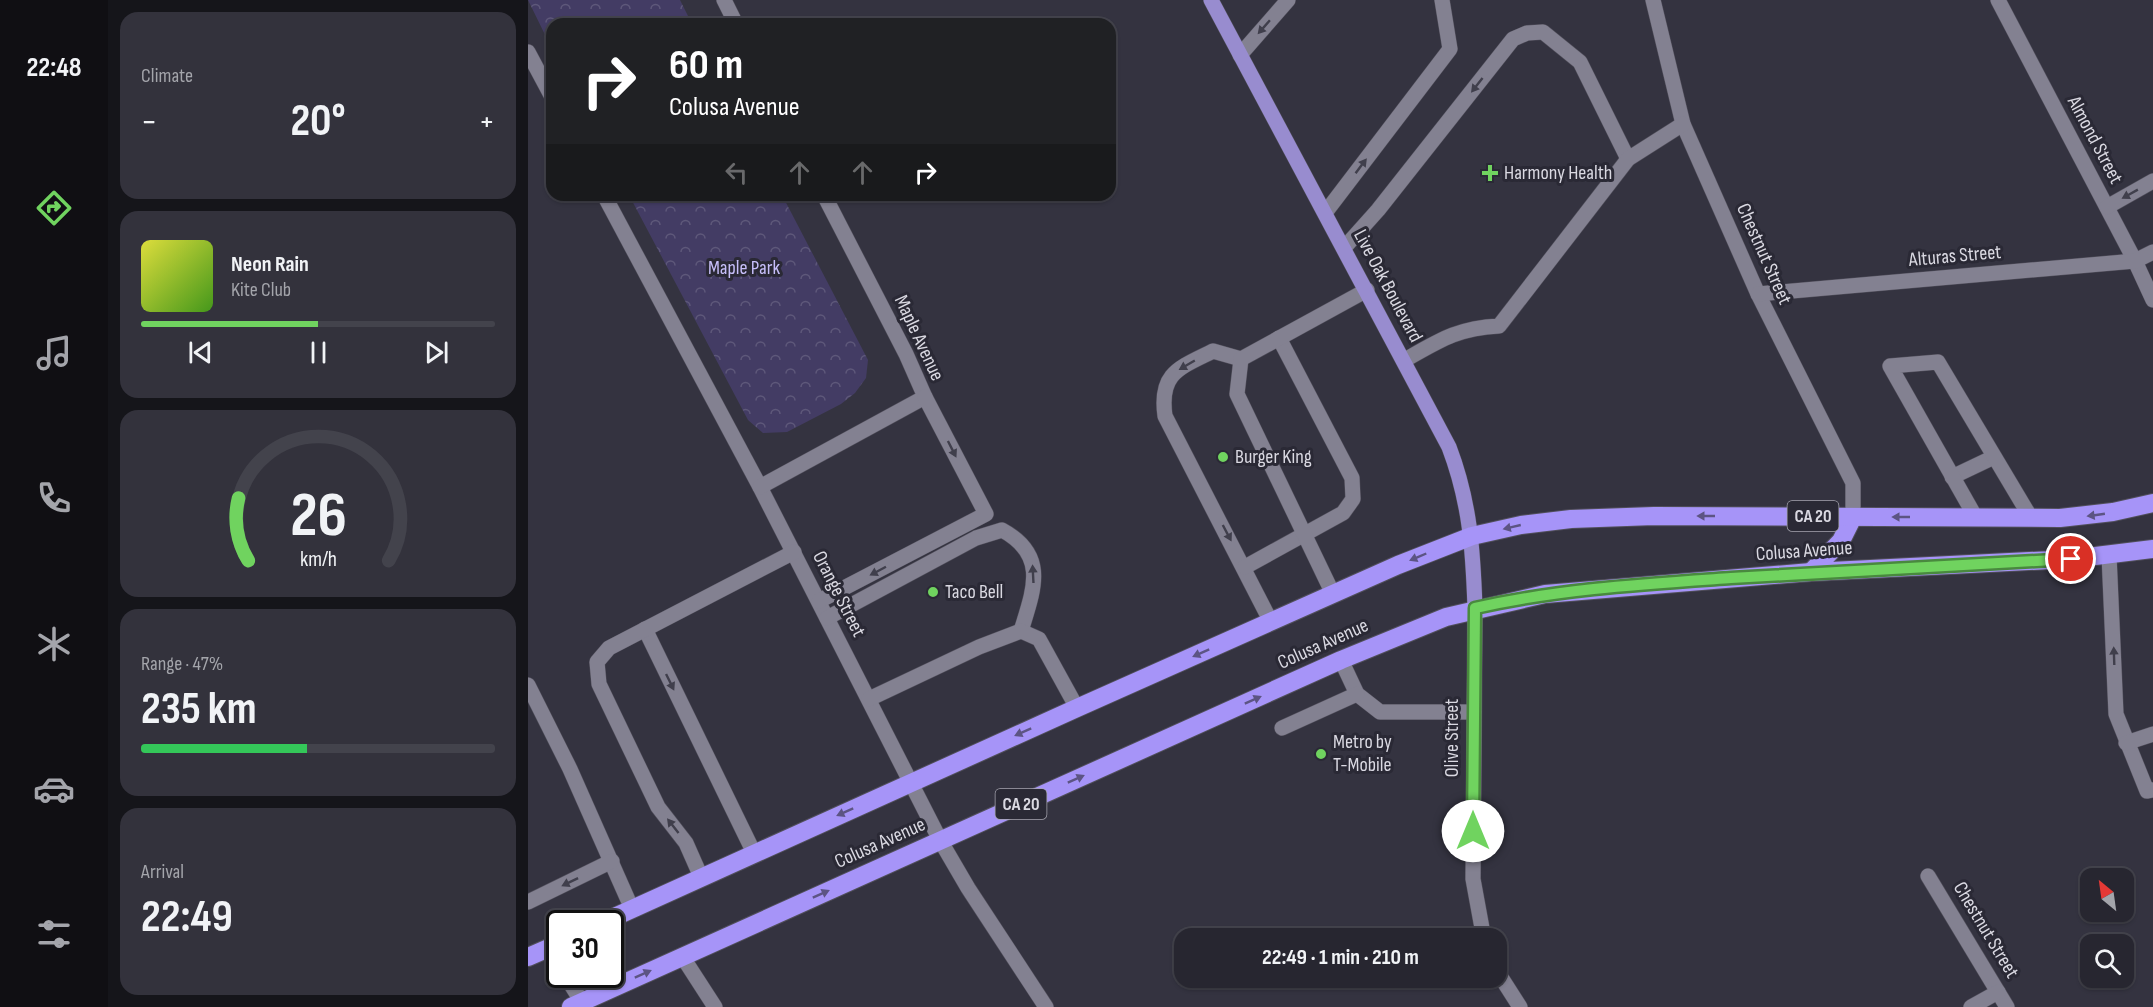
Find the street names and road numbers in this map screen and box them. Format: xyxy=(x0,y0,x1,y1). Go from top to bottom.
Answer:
street label: Almond Street xyxy=(2061,91,2128,188)
street label: Chestnut Street xyxy=(1731,200,1797,308)
street label: Live Oak Boulevard xyxy=(1348,226,1428,346)
street label: Alturas Street xyxy=(1907,240,2002,272)
street label: Maple Avenue xyxy=(889,291,949,385)
road number: CA 20 xyxy=(1788,501,1838,531)
street label: Colusa Avenue xyxy=(1755,536,1853,566)
street label: Orange Street xyxy=(807,547,871,641)
street label: Colusa Avenue xyxy=(1274,613,1372,675)
street label: Olive Street xyxy=(1440,699,1464,777)
road number: CA 20 xyxy=(996,789,1046,819)
street label: Colusa Avenue xyxy=(831,812,929,874)
street label: Chestnut Street xyxy=(1948,878,2024,982)

